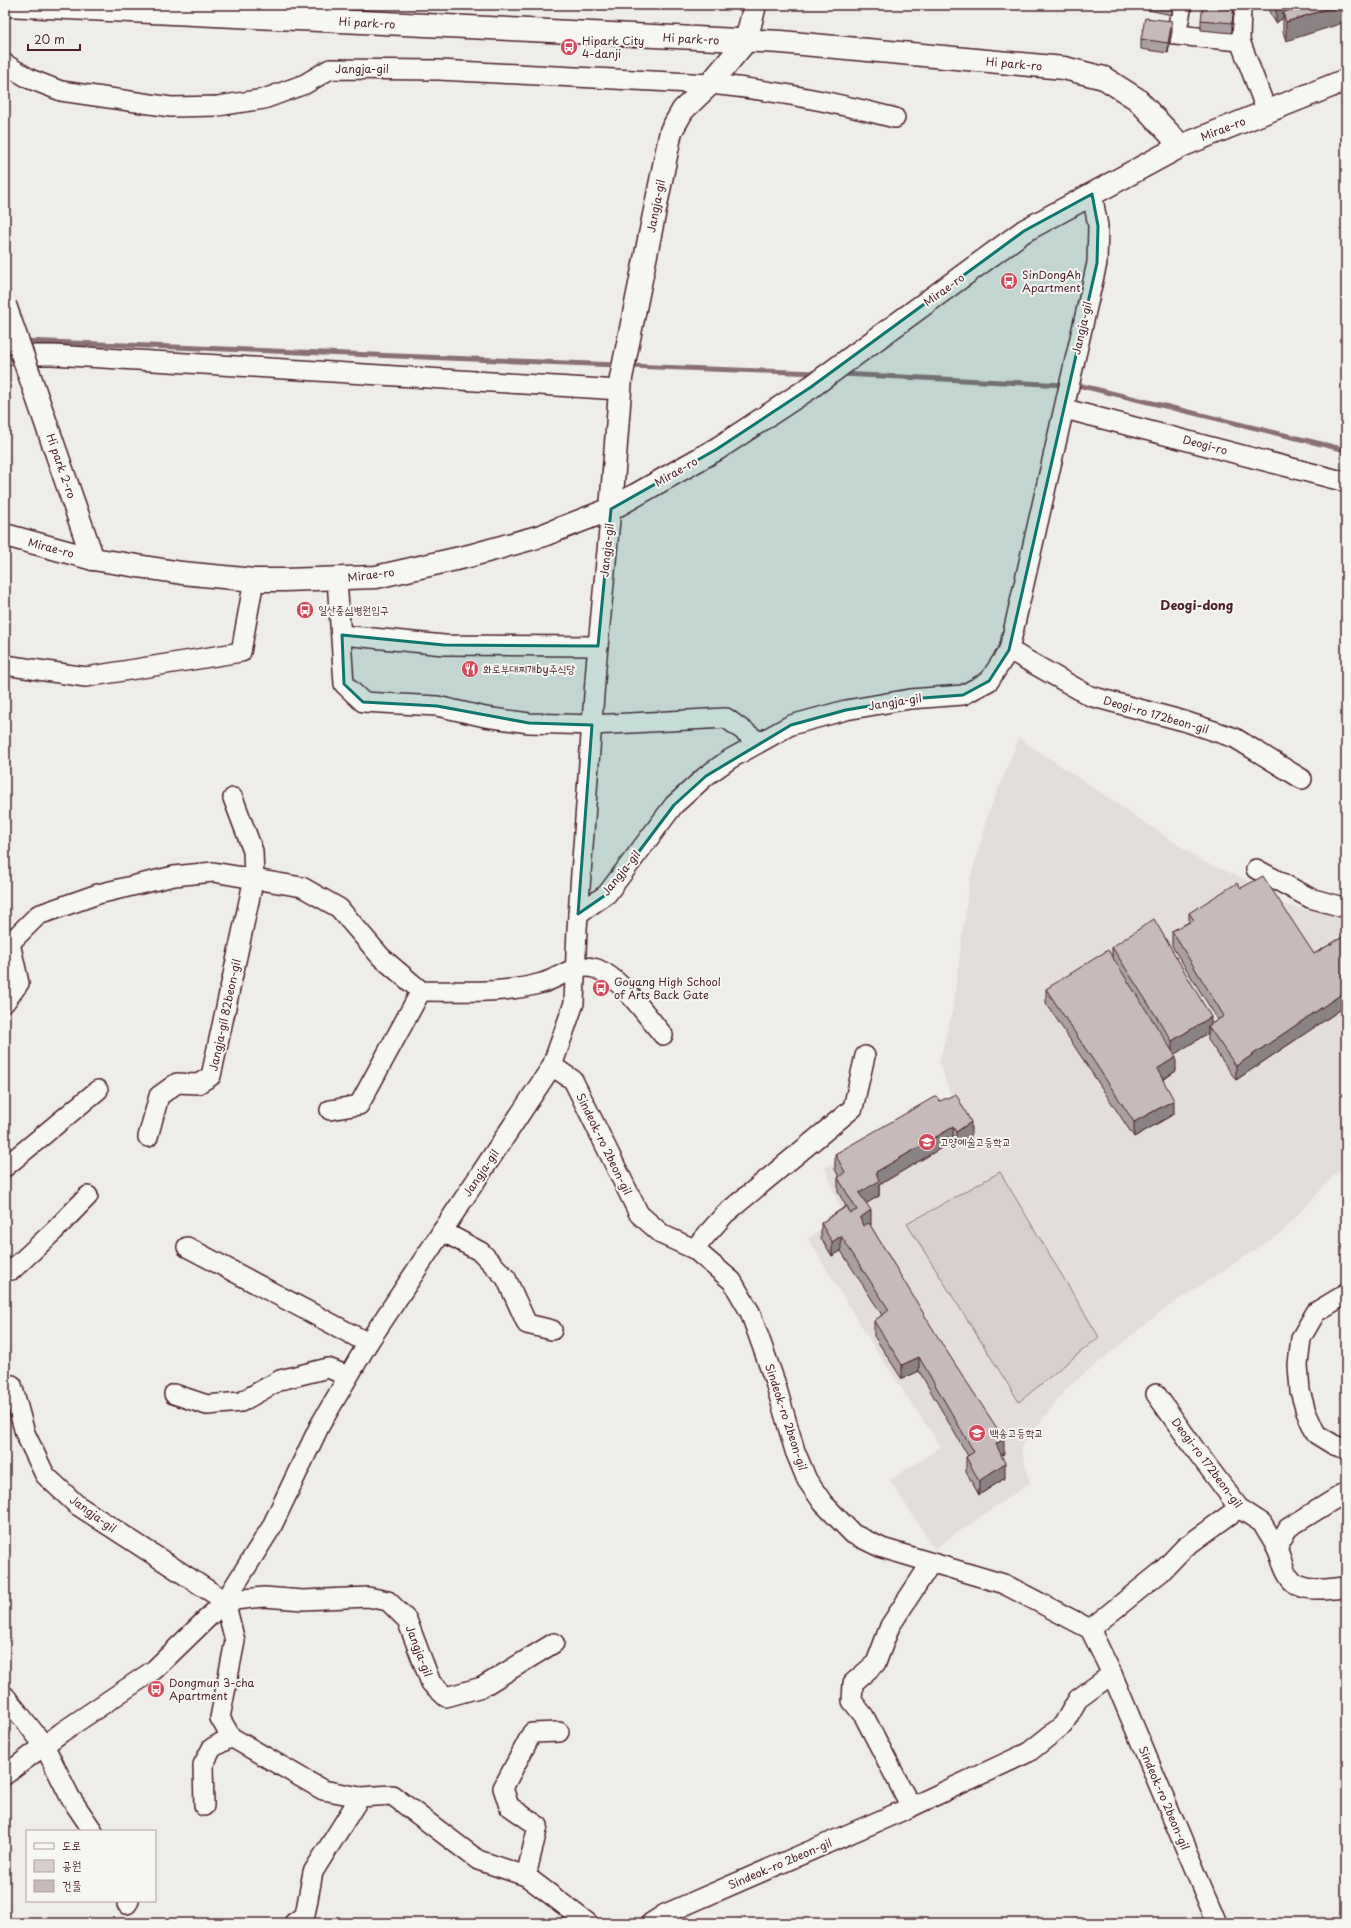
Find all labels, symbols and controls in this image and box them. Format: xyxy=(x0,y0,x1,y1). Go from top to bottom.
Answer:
street label: Hi park-ro xyxy=(338,13,396,32)
scale bar xyxy=(28,26,80,52)
street label: Hi park-ro xyxy=(662,29,720,48)
text: 20 m xyxy=(34,30,65,48)
place label: Hipark City 4-danji xyxy=(582,32,644,62)
bus stop icon: Hipark City 4-danji xyxy=(559,37,579,57)
street label: Hi park-ro xyxy=(985,53,1043,74)
street label: Jangja-gil xyxy=(335,60,389,77)
street label: Mirae-ro xyxy=(1198,112,1248,145)
street label: Jangja-gil xyxy=(642,178,669,234)
place label: SinDongAh Apartment xyxy=(1022,266,1081,296)
street label: Mirae-ro xyxy=(920,269,968,310)
bus stop icon: SinDongAh Apartment xyxy=(999,271,1019,291)
street label: Jangja-gil xyxy=(1067,300,1096,356)
street label: Deogi-ro xyxy=(1181,430,1229,459)
street label: Hi park 2-ro xyxy=(42,431,81,501)
street label: Mirae-ro xyxy=(651,452,700,491)
street label: Jangja-gil xyxy=(595,522,618,578)
street label: Mirae-ro xyxy=(26,533,76,562)
street label: Mirae-ro xyxy=(346,563,395,586)
district label: Deogi-dong xyxy=(1160,595,1234,614)
bus stop icon: 일산중심병원입구 xyxy=(295,600,315,620)
place label: 일산중심병원입구 xyxy=(318,601,389,618)
restaurant icon: 화로부대찌개by주식당 xyxy=(460,659,480,679)
place label: 화로부대찌개by주식당 xyxy=(483,660,575,677)
street label: Jangja-gil xyxy=(867,689,923,714)
street label: Deogi-ro 172beon-gil xyxy=(1101,691,1211,738)
street label: Jangja-gil xyxy=(597,846,644,899)
street label: Jangja-gil 82beon-gil xyxy=(204,957,245,1073)
place label: Goyang High School of Arts Back Gate xyxy=(614,973,721,1003)
bus stop icon: Goyang High School of Arts Back Gate xyxy=(591,978,611,998)
street label: Sindeok-ro 2beon-gil xyxy=(572,1090,637,1198)
school or university icon: 고양예술고등학교 xyxy=(917,1132,937,1152)
place label: 고양예술고등학교 xyxy=(940,1133,1011,1150)
street label: Jangja-gil xyxy=(458,1146,503,1200)
street label: Sindeok-ro 2beon-gil xyxy=(761,1361,812,1473)
street label: Deogi-ro 172beon-gil xyxy=(1168,1414,1247,1511)
school or university icon: 백송고등학교 xyxy=(967,1423,987,1443)
place label: 백송고등학교 xyxy=(990,1424,1043,1441)
street label: Jangja-gil xyxy=(66,1491,120,1536)
street label: Jangja-gil xyxy=(402,1623,437,1679)
place label: Dongmun 3-cha Apartment xyxy=(169,1674,255,1704)
bus stop icon: Dongmun 3-cha Apartment xyxy=(146,1679,166,1699)
street label: Sindeok-ro 2beon-gil xyxy=(1135,1743,1194,1853)
legend xyxy=(26,1830,156,1902)
street label: Sindeok-ro 2beon-gil xyxy=(725,1834,835,1893)
text: 도로 xyxy=(62,1836,81,1854)
text: 공원 xyxy=(62,1856,81,1874)
text: 건물 xyxy=(62,1876,82,1894)

